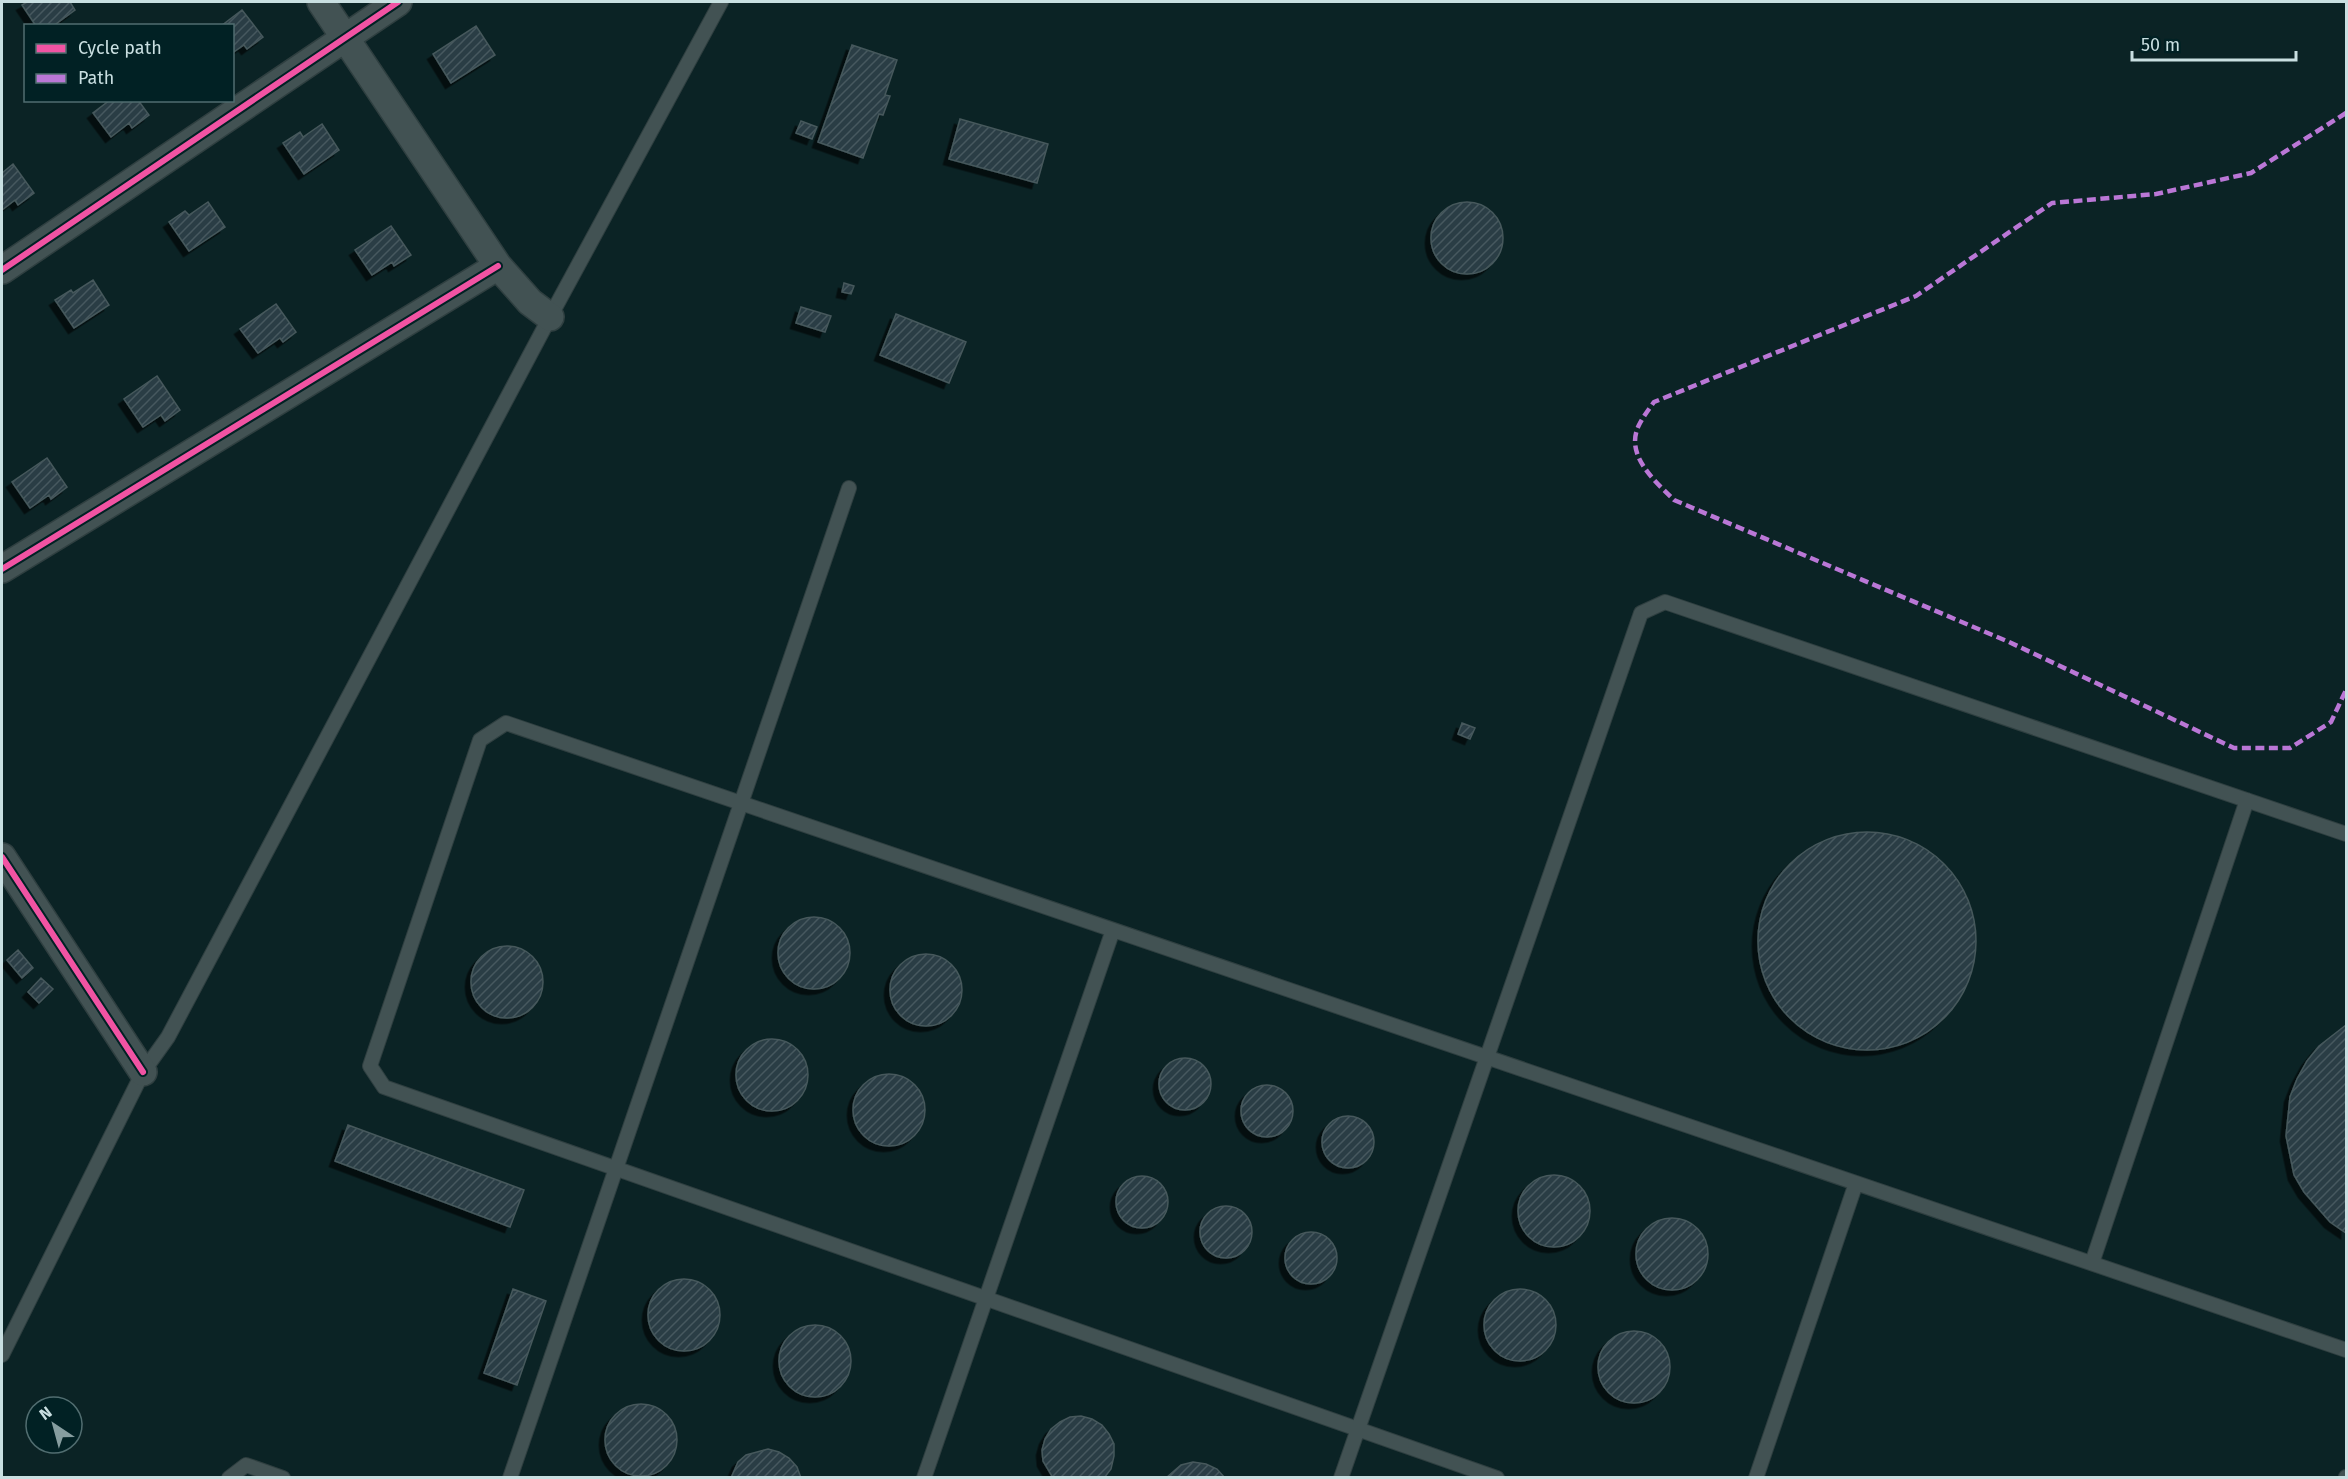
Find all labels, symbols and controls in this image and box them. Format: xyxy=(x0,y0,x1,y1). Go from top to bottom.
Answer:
legend xyxy=(24,24,234,102)
scale bar xyxy=(2132,24,2296,62)
text: 50 m xyxy=(2141,34,2180,56)
text: Cycle path xyxy=(78,37,162,59)
text: Path xyxy=(78,67,114,89)
north arrow xyxy=(24,1395,84,1455)
text: N xyxy=(36,1402,55,1424)

